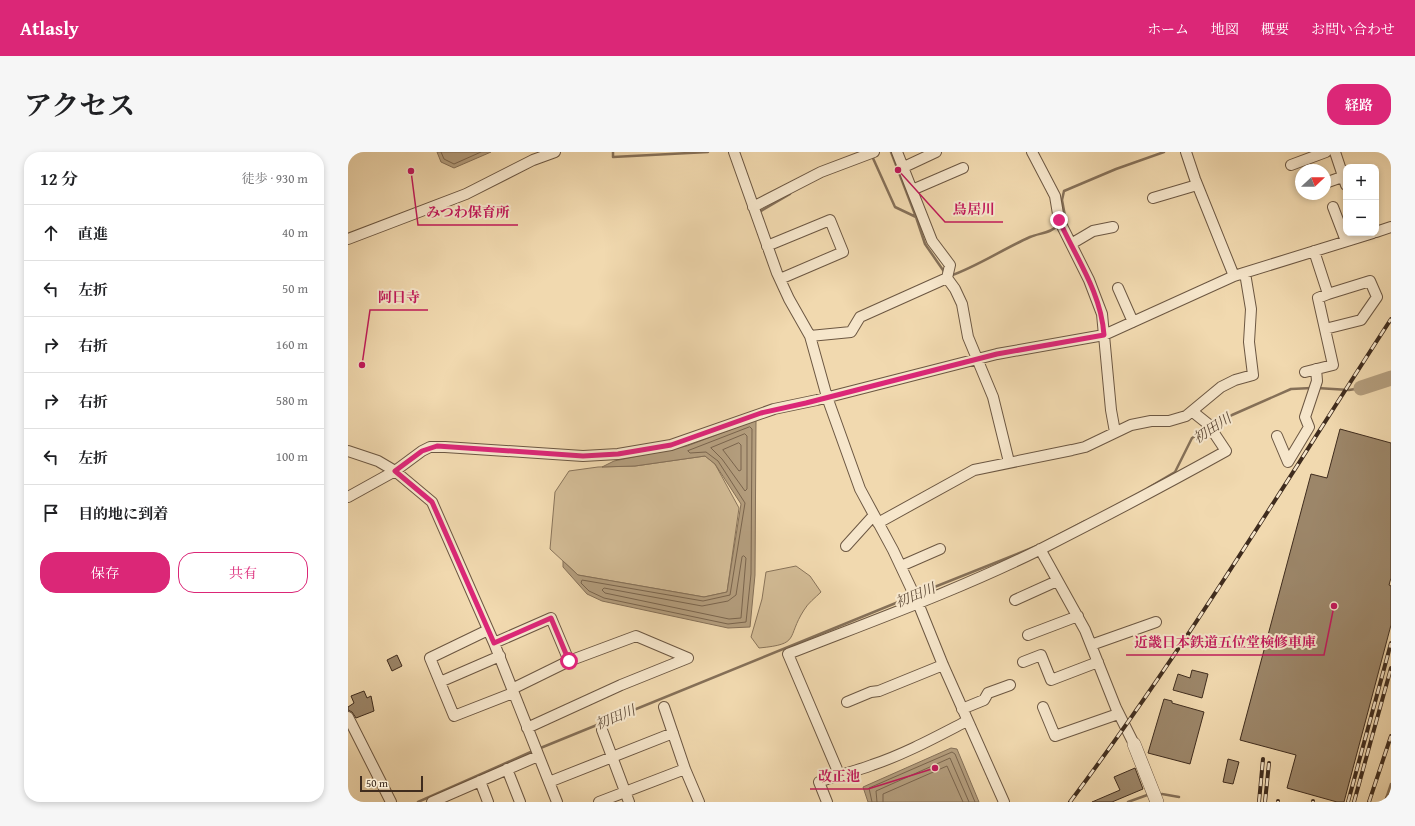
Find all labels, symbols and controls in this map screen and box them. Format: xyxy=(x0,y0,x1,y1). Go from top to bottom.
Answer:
text: Atlasly xyxy=(20,14,79,42)
text: ホーム xyxy=(1147,19,1189,39)
text: 地図 xyxy=(1211,19,1239,39)
text: 概要 xyxy=(1261,19,1289,39)
text: お問い合わせ xyxy=(1311,19,1395,39)
text: アクセス xyxy=(24,84,135,125)
button: 経路 xyxy=(1327,84,1391,125)
north arrow xyxy=(1295,164,1331,200)
map controls xyxy=(1343,164,1379,236)
button: + xyxy=(1343,164,1379,200)
text: 12 分 xyxy=(40,166,78,191)
text: 徒歩 · 930 m xyxy=(242,169,308,188)
callout: 鳥居川 xyxy=(945,196,1003,222)
callout: みつわ保育所 xyxy=(418,199,518,225)
text: 鳥居川 xyxy=(953,199,995,219)
button: − xyxy=(1343,200,1379,236)
text: みつわ保育所 xyxy=(426,202,510,222)
route end xyxy=(1050,211,1068,229)
icon: ahead xyxy=(40,222,62,244)
text: 直進 xyxy=(78,223,108,244)
text: 40 m xyxy=(282,223,308,242)
icon: left xyxy=(40,278,62,300)
text: 左折 xyxy=(78,279,108,300)
text: 50 m xyxy=(282,279,308,298)
callout: 阿日寺 xyxy=(370,284,428,310)
text: 阿日寺 xyxy=(378,287,420,307)
icon: right xyxy=(40,334,62,356)
text: 右折 xyxy=(78,335,108,356)
text: 160 m xyxy=(276,335,308,354)
icon: right xyxy=(40,390,62,412)
text: 右折 xyxy=(78,391,108,412)
text: 580 m xyxy=(276,391,308,410)
water label: 初田川 xyxy=(1189,407,1237,448)
icon: left xyxy=(40,446,62,468)
text: 左折 xyxy=(78,447,108,468)
text: 100 m xyxy=(276,447,308,466)
icon: arrive xyxy=(40,502,62,524)
text: 目的地に到着 xyxy=(78,503,168,524)
button: 保存 xyxy=(40,552,170,593)
button: 共有 xyxy=(178,552,308,593)
water label: 初田川 xyxy=(892,577,940,612)
callout: 近畿日本鉄道五位堂検修車庫 xyxy=(1126,629,1324,655)
text: 近畿日本鉄道五位堂検修車庫 xyxy=(1134,632,1316,652)
route start xyxy=(560,652,578,670)
water label: 初田川 xyxy=(592,699,640,734)
callout: 改正池 xyxy=(810,763,868,789)
text: 改正池 xyxy=(818,766,860,786)
scale bar xyxy=(360,774,423,793)
text: 50 m xyxy=(366,775,388,791)

